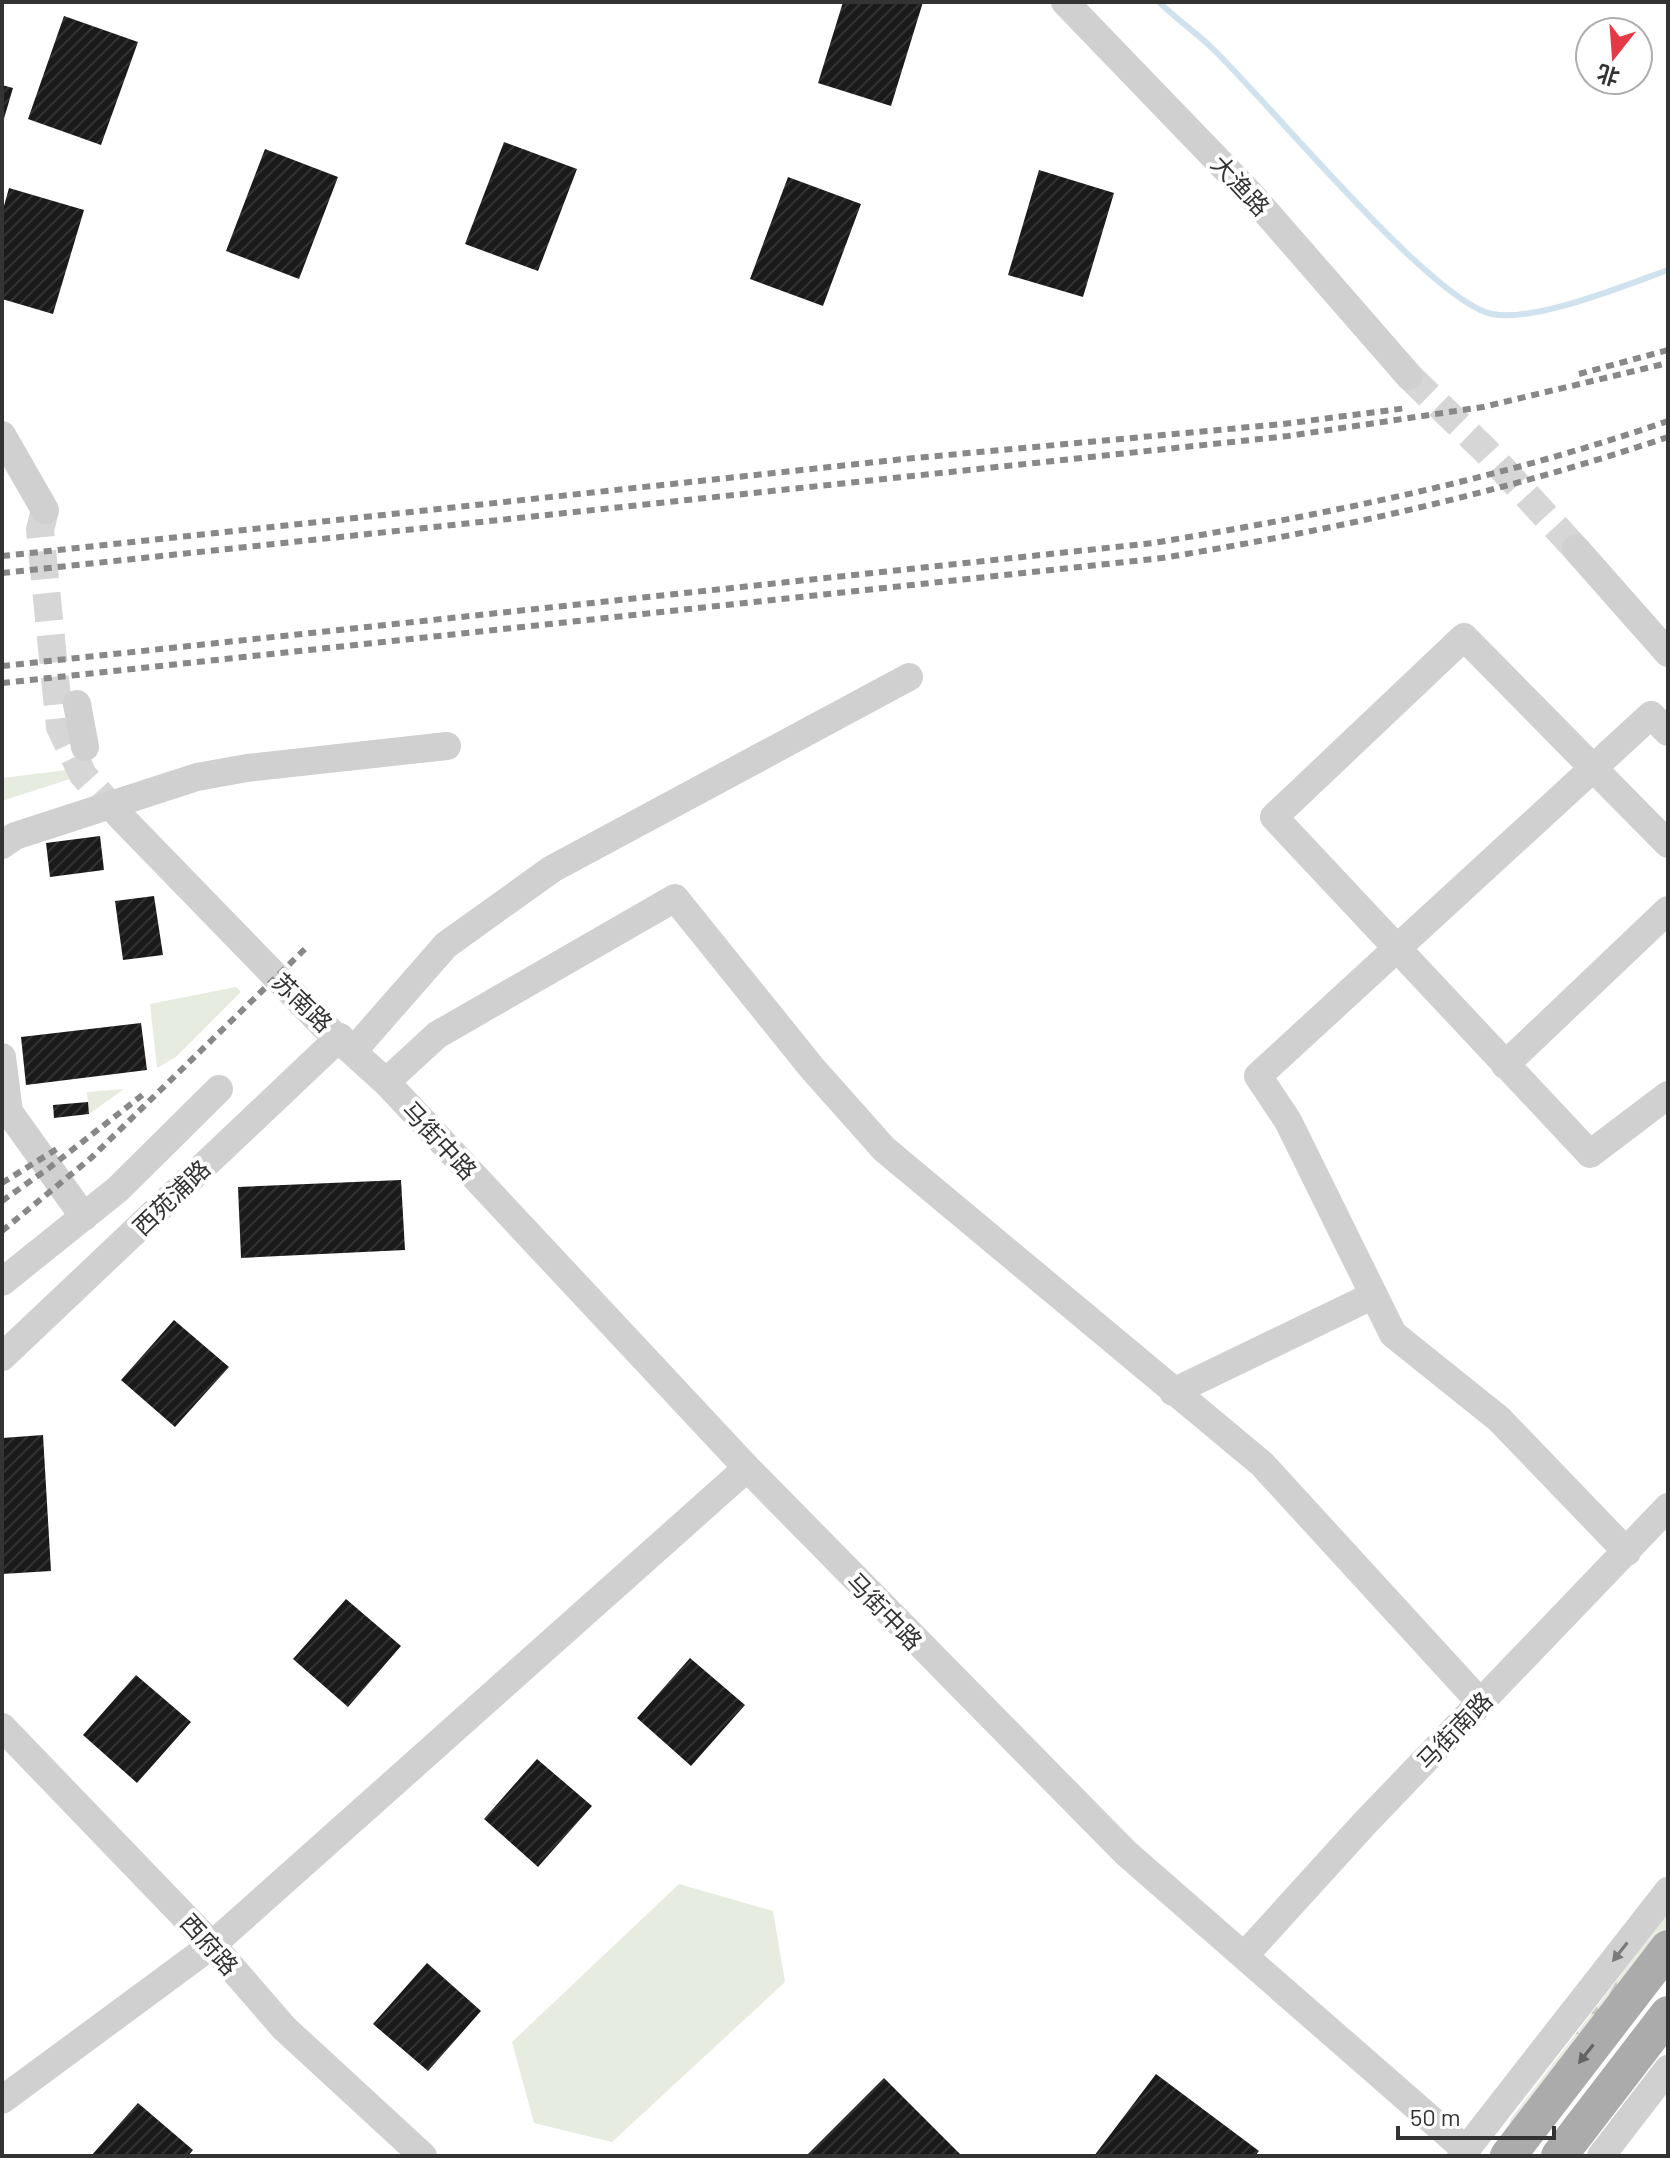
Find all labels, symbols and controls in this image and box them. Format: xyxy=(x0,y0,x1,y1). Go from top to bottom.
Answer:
north arrow xyxy=(1574,16,1654,96)
text: 北 xyxy=(1594,60,1622,92)
street label: 大渔路 xyxy=(1206,149,1276,221)
street label: 苏南路 xyxy=(267,967,339,1037)
street label: 马街中路 xyxy=(397,1095,483,1185)
street label: 西苑浦路 xyxy=(126,1153,216,1241)
street label: 马街中路 xyxy=(841,1566,929,1656)
street label: 马街南路 xyxy=(1410,1685,1498,1775)
street label: 西府路 xyxy=(175,1908,245,1980)
one-way arrow xyxy=(1612,1942,1629,1962)
one-way arrow xyxy=(1579,2044,1595,2064)
scale bar xyxy=(1398,2090,1554,2140)
text: 50 m xyxy=(1410,2102,1461,2131)

